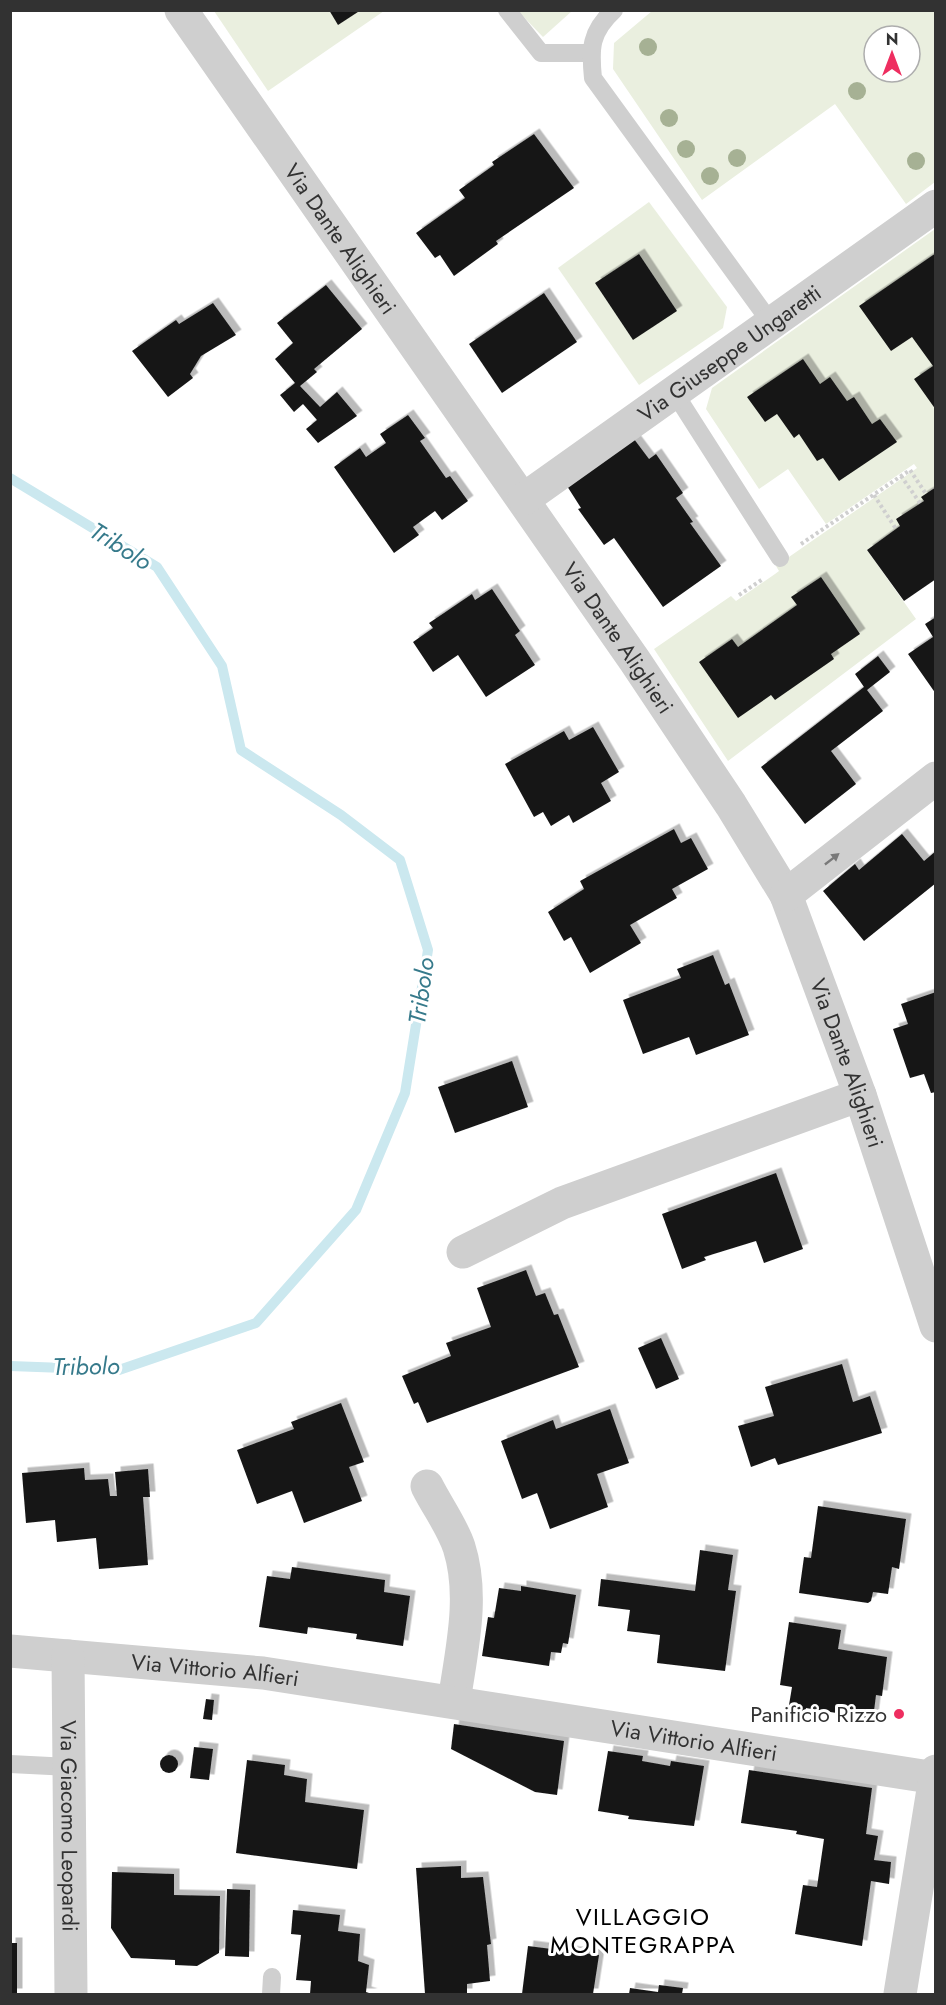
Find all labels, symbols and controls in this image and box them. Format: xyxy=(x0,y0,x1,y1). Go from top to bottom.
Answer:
north arrow xyxy=(862,24,922,84)
text: N xyxy=(886,28,898,51)
street label: Via Dante Alighieri xyxy=(277,157,405,321)
street label: Via Giuseppe Ungaretti xyxy=(631,277,828,429)
water label: Tribolo xyxy=(83,513,159,579)
street label: Via Dante Alighieri xyxy=(555,555,682,720)
one-way arrow xyxy=(824,854,839,866)
water label: Tribolo xyxy=(399,955,443,1027)
street label: Via Dante Alighieri xyxy=(802,974,892,1152)
water label: Tribolo xyxy=(52,1348,120,1384)
street label: Via Vittorio Alfieri xyxy=(130,1646,301,1694)
place label: Panificio Rizzo xyxy=(750,1698,887,1730)
marker: Panificio Rizzo xyxy=(892,1707,906,1721)
street label: Via Vittorio Alfieri xyxy=(608,1711,780,1769)
street label: Via Giacomo Leopardi xyxy=(53,1720,86,1932)
district label: VILLAGGIO MONTEGRAPPA xyxy=(550,1899,736,1962)

